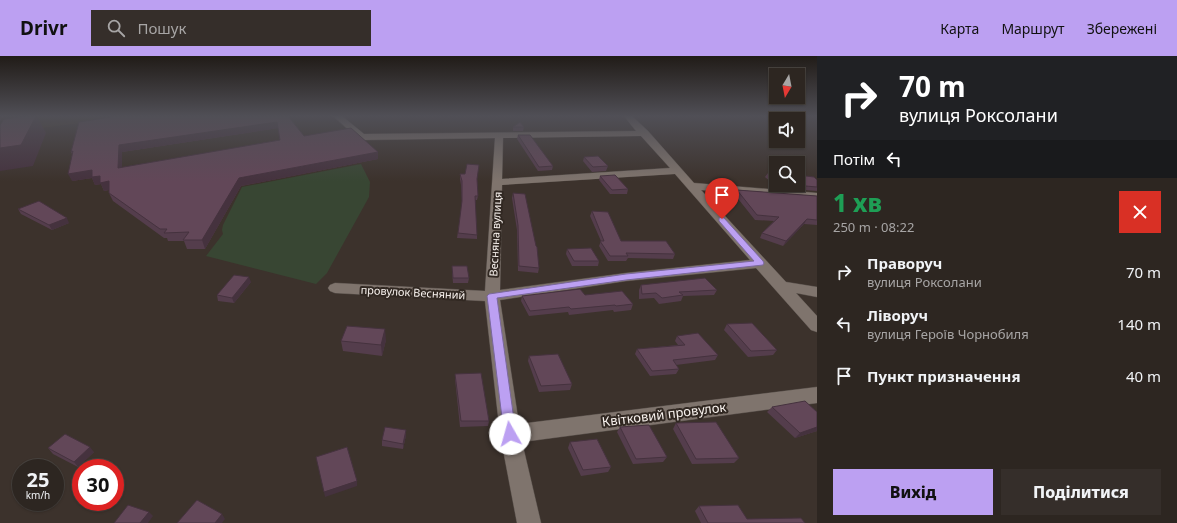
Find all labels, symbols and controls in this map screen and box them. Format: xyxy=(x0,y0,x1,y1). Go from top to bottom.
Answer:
search box xyxy=(91,10,371,46)
text: Drivr xyxy=(20,15,67,41)
icon: search xyxy=(105,17,127,39)
text: Пошук xyxy=(137,18,186,38)
text: Карта xyxy=(940,19,979,38)
text: Маршрут xyxy=(1001,19,1065,38)
text: Збережені xyxy=(1087,19,1157,38)
text: 70 m xyxy=(899,67,966,105)
north arrow xyxy=(769,68,805,104)
map controls xyxy=(769,68,805,192)
icon: right xyxy=(833,72,885,124)
text: вулиця Роксолани xyxy=(899,103,1058,127)
button: sound xyxy=(769,112,805,148)
icon: left xyxy=(883,148,905,170)
text: Потім xyxy=(833,149,875,169)
button: search xyxy=(769,156,805,192)
pin xyxy=(705,178,739,219)
icon: arrive xyxy=(711,184,733,206)
text: 1 хв xyxy=(833,186,882,219)
street label: Весняна вулиця xyxy=(485,191,505,277)
button: close xyxy=(1119,191,1161,233)
text: 250 m · 08:22 xyxy=(833,218,914,236)
text: Праворуч xyxy=(867,253,942,273)
icon: right xyxy=(833,261,855,283)
text: 70 m xyxy=(1126,262,1161,282)
text: вулиця Роксолани xyxy=(867,273,982,291)
street label: провулок Весняний xyxy=(360,282,466,302)
text: Ліворуч xyxy=(867,305,928,325)
icon: left xyxy=(833,313,855,335)
text: 140 m xyxy=(1117,314,1161,334)
text: вулиця Героїв Чорнобиля xyxy=(867,325,1029,343)
icon: arrive xyxy=(833,365,855,387)
text: Пункт призначення xyxy=(867,366,1021,386)
text: 40 m xyxy=(1126,366,1161,386)
street label: Квітковий провулок xyxy=(601,397,727,431)
position arrow xyxy=(489,413,531,455)
speed limit sign: 30 xyxy=(72,459,124,511)
text: 25 xyxy=(27,466,49,493)
button: Вихід xyxy=(833,469,993,515)
button: Поділитися xyxy=(1001,469,1161,515)
text: km/h xyxy=(26,488,50,502)

